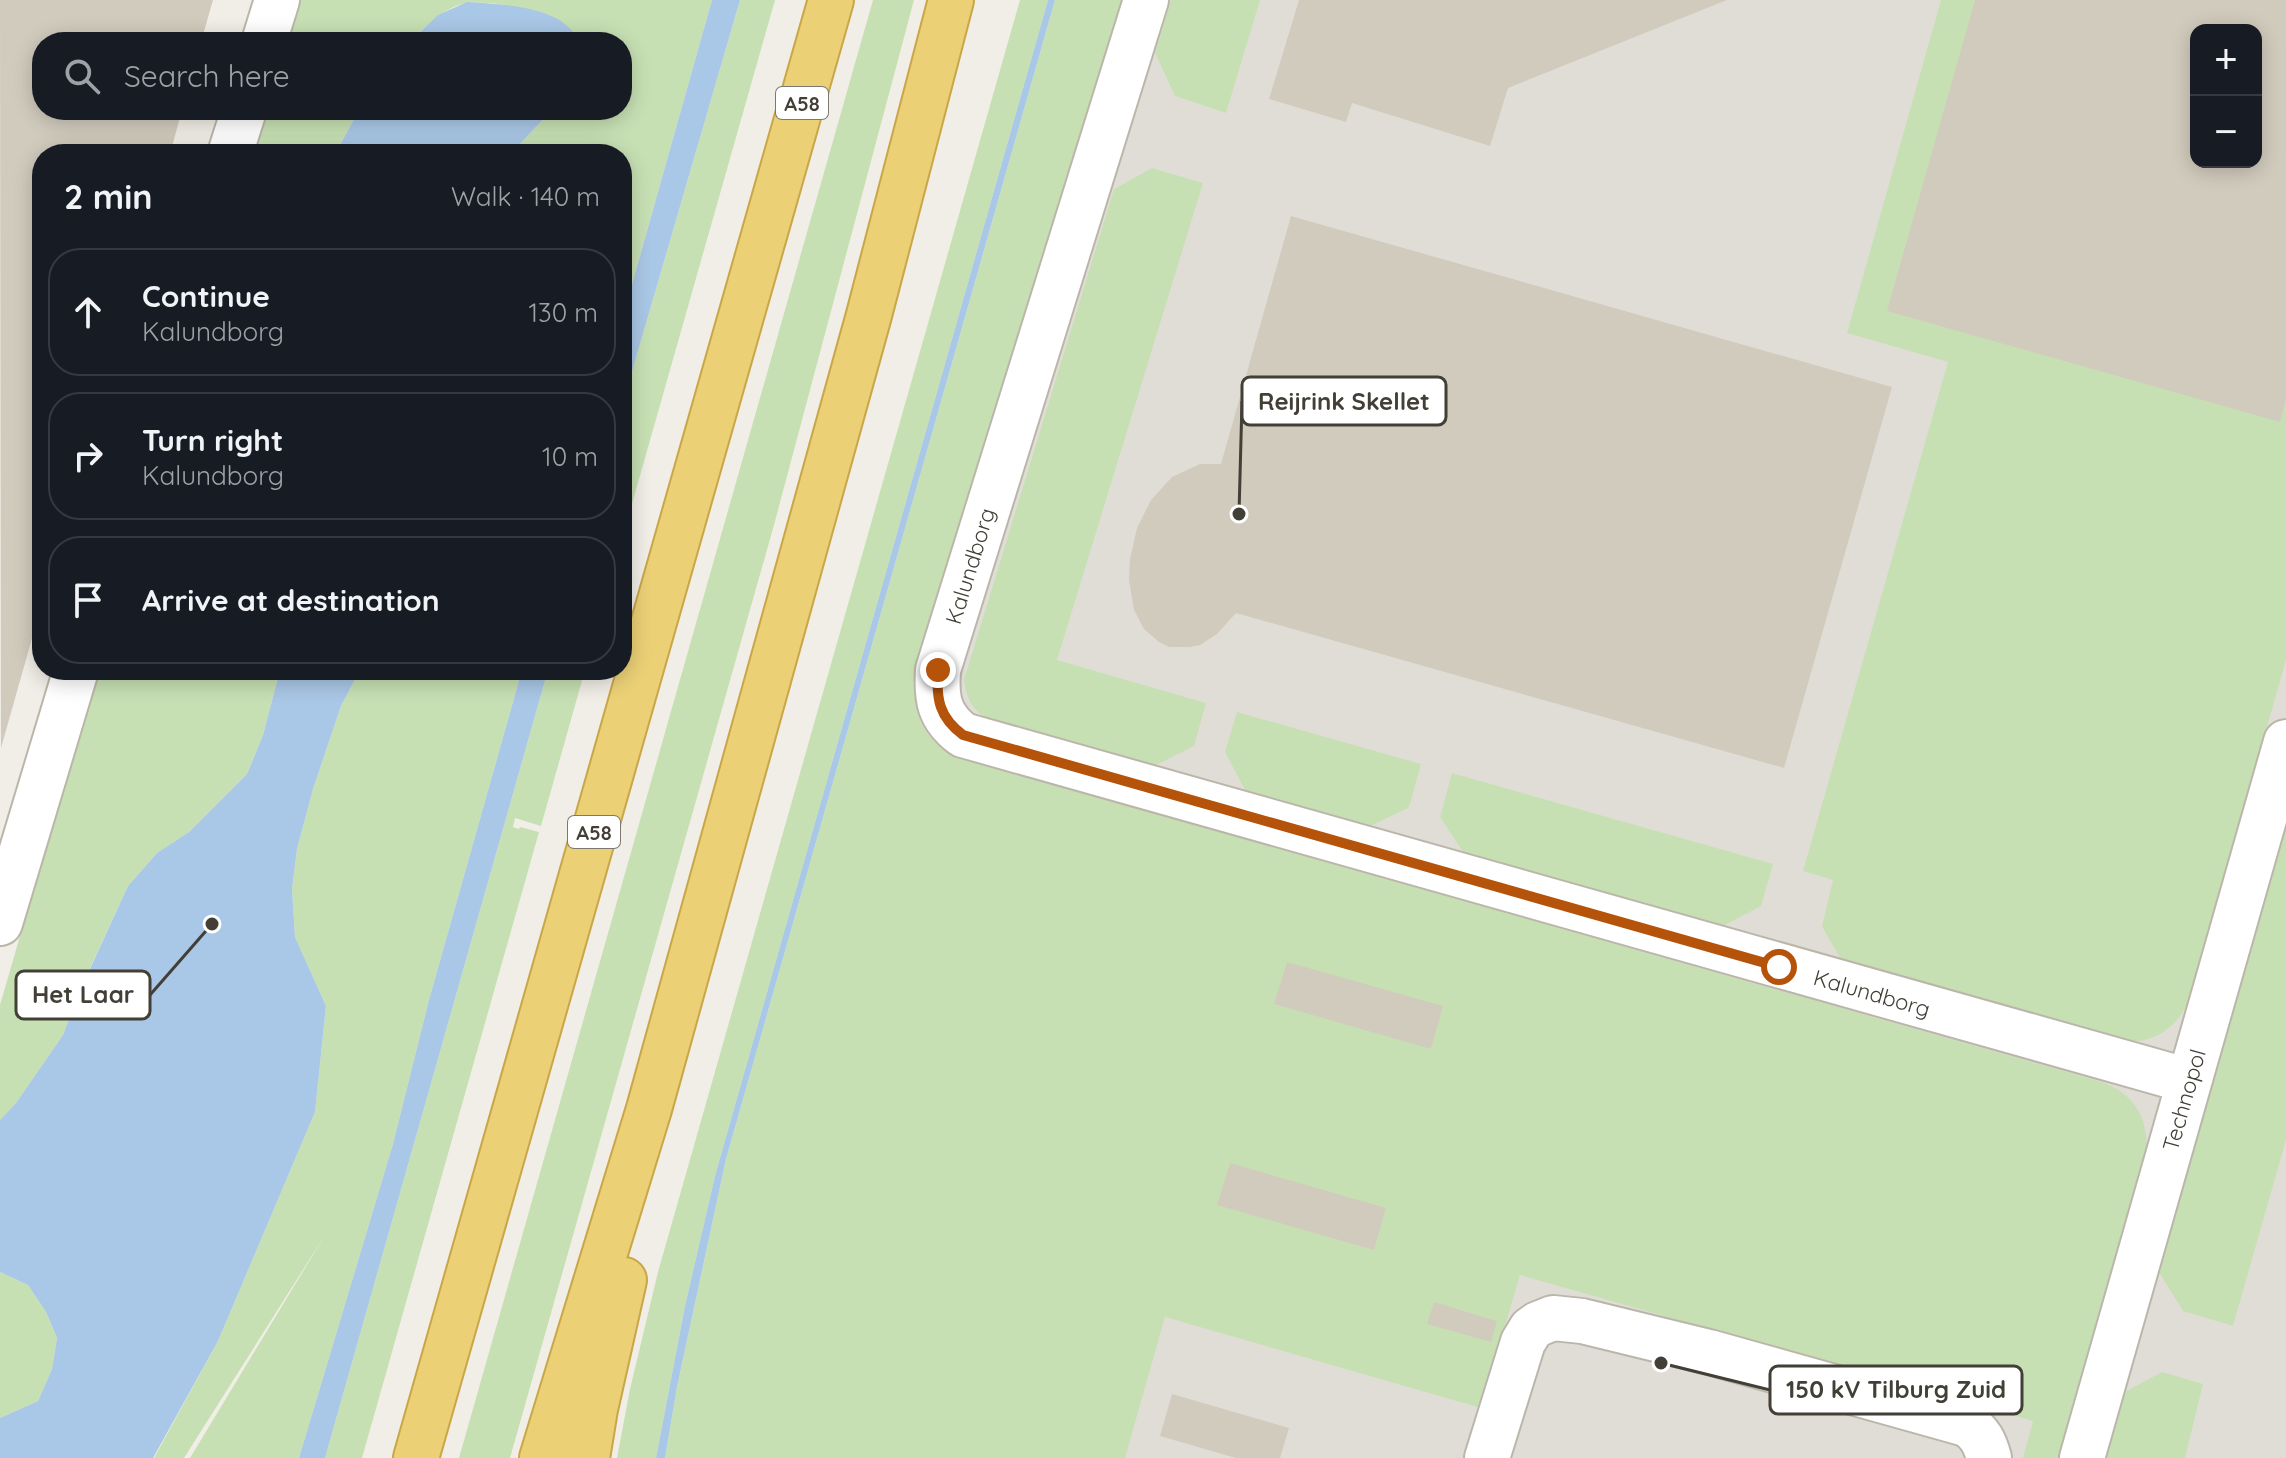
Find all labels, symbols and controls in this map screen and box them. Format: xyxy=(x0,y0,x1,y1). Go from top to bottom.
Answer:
map controls xyxy=(2190,24,2262,168)
button: + xyxy=(2190,24,2262,96)
search box xyxy=(32,32,632,120)
icon: search xyxy=(60,54,104,98)
text: Search here xyxy=(124,57,290,95)
road number: A58 xyxy=(776,87,828,119)
button: − xyxy=(2190,96,2262,168)
text: 2 min xyxy=(64,175,153,218)
text: Walk · 140 m xyxy=(451,180,600,213)
text: Continue xyxy=(142,277,270,315)
icon: ahead xyxy=(66,290,110,334)
text: 130 m xyxy=(528,296,598,329)
text: Kalundborg xyxy=(142,315,284,348)
callout: Reijrink Skellet xyxy=(1242,377,1446,425)
text: Reijrink Skellet xyxy=(1258,386,1430,416)
text: Turn right xyxy=(142,421,283,459)
icon: right xyxy=(66,434,110,478)
text: 10 m xyxy=(542,440,598,473)
text: Kalundborg xyxy=(142,459,284,492)
street label: Kalundborg xyxy=(939,504,1001,628)
icon: arrive xyxy=(66,578,110,622)
text: Arrive at destination xyxy=(142,581,440,619)
route end xyxy=(920,652,956,688)
road number: A58 xyxy=(568,816,620,848)
route start xyxy=(1761,949,1797,985)
street label: Kalundborg xyxy=(1810,963,1934,1023)
callout: Het Laar xyxy=(16,971,150,1019)
text: Het Laar xyxy=(32,979,134,1009)
street label: Technopol xyxy=(2156,1046,2212,1154)
callout: 150 kV Tilburg Zuid xyxy=(1770,1366,2022,1414)
text: 150 kV Tilburg Zuid xyxy=(1786,1374,2006,1404)

